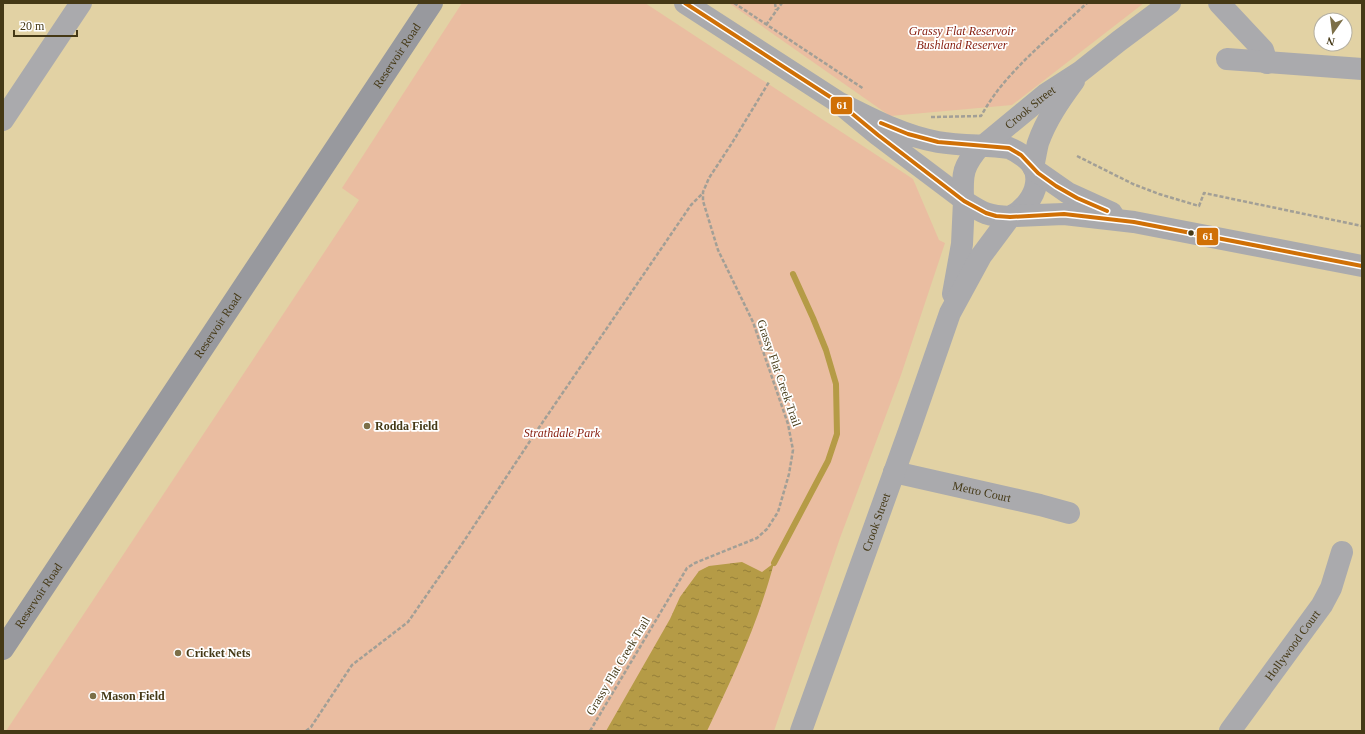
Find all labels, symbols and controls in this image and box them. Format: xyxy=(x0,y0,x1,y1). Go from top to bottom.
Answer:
scale bar xyxy=(14,12,77,38)
north arrow xyxy=(1313,12,1353,52)
text: 20 m xyxy=(20,19,45,33)
street label: Reservoir Road xyxy=(370,21,423,91)
park label: Grassy Flat Reservoir Bushland Reserver xyxy=(909,24,1016,52)
text: N xyxy=(1325,35,1336,48)
street label: Crook Street xyxy=(1002,82,1059,132)
line badge: 61 xyxy=(830,96,853,115)
text: 61 xyxy=(837,99,848,111)
line badge: 61 xyxy=(1196,227,1219,246)
unlabelled marker xyxy=(1186,228,1196,238)
text: 61 xyxy=(1203,230,1214,242)
street label: Reservoir Road xyxy=(191,291,244,361)
street label: Grassy Flat Creek Trail xyxy=(754,318,804,429)
place label: Rodda Field xyxy=(375,419,438,433)
marker: Rodda Field xyxy=(362,421,372,431)
park label: Strathdale Park xyxy=(524,426,601,440)
street label: Metro Court xyxy=(951,478,1013,505)
street label: Crook Street xyxy=(859,490,893,553)
street label: Reservoir Road xyxy=(12,561,65,631)
street label: Hollywood Court xyxy=(1262,607,1323,684)
street label: Grassy Flat Creek Trail xyxy=(583,614,653,718)
place label: Cricket Nets xyxy=(186,646,251,660)
marker: Cricket Nets xyxy=(173,648,183,658)
place label: Mason Field xyxy=(101,689,165,703)
marker: Mason Field xyxy=(88,691,98,701)

